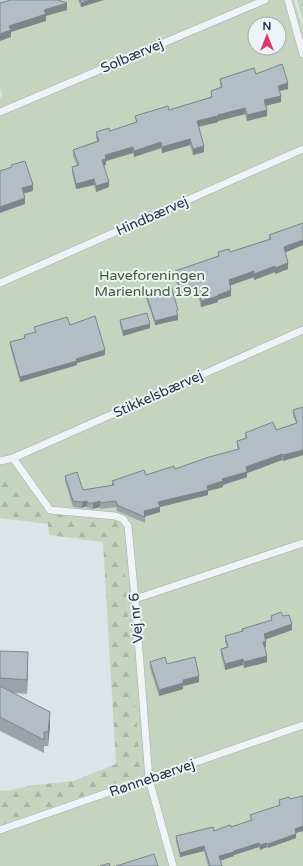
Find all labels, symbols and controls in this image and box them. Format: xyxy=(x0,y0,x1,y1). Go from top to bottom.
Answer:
north arrow xyxy=(247,16,287,56)
text: N xyxy=(263,20,271,33)
street label: Solbærvej xyxy=(98,35,166,77)
street label: Hindbærvej xyxy=(113,193,191,239)
park label: Haveforeningen Marienlund 1912 xyxy=(95,267,209,300)
street label: Stikkelsbærvej xyxy=(111,367,205,421)
street label: Vej nr 6 xyxy=(125,592,147,644)
street label: Rønnebærvej xyxy=(107,755,197,801)

